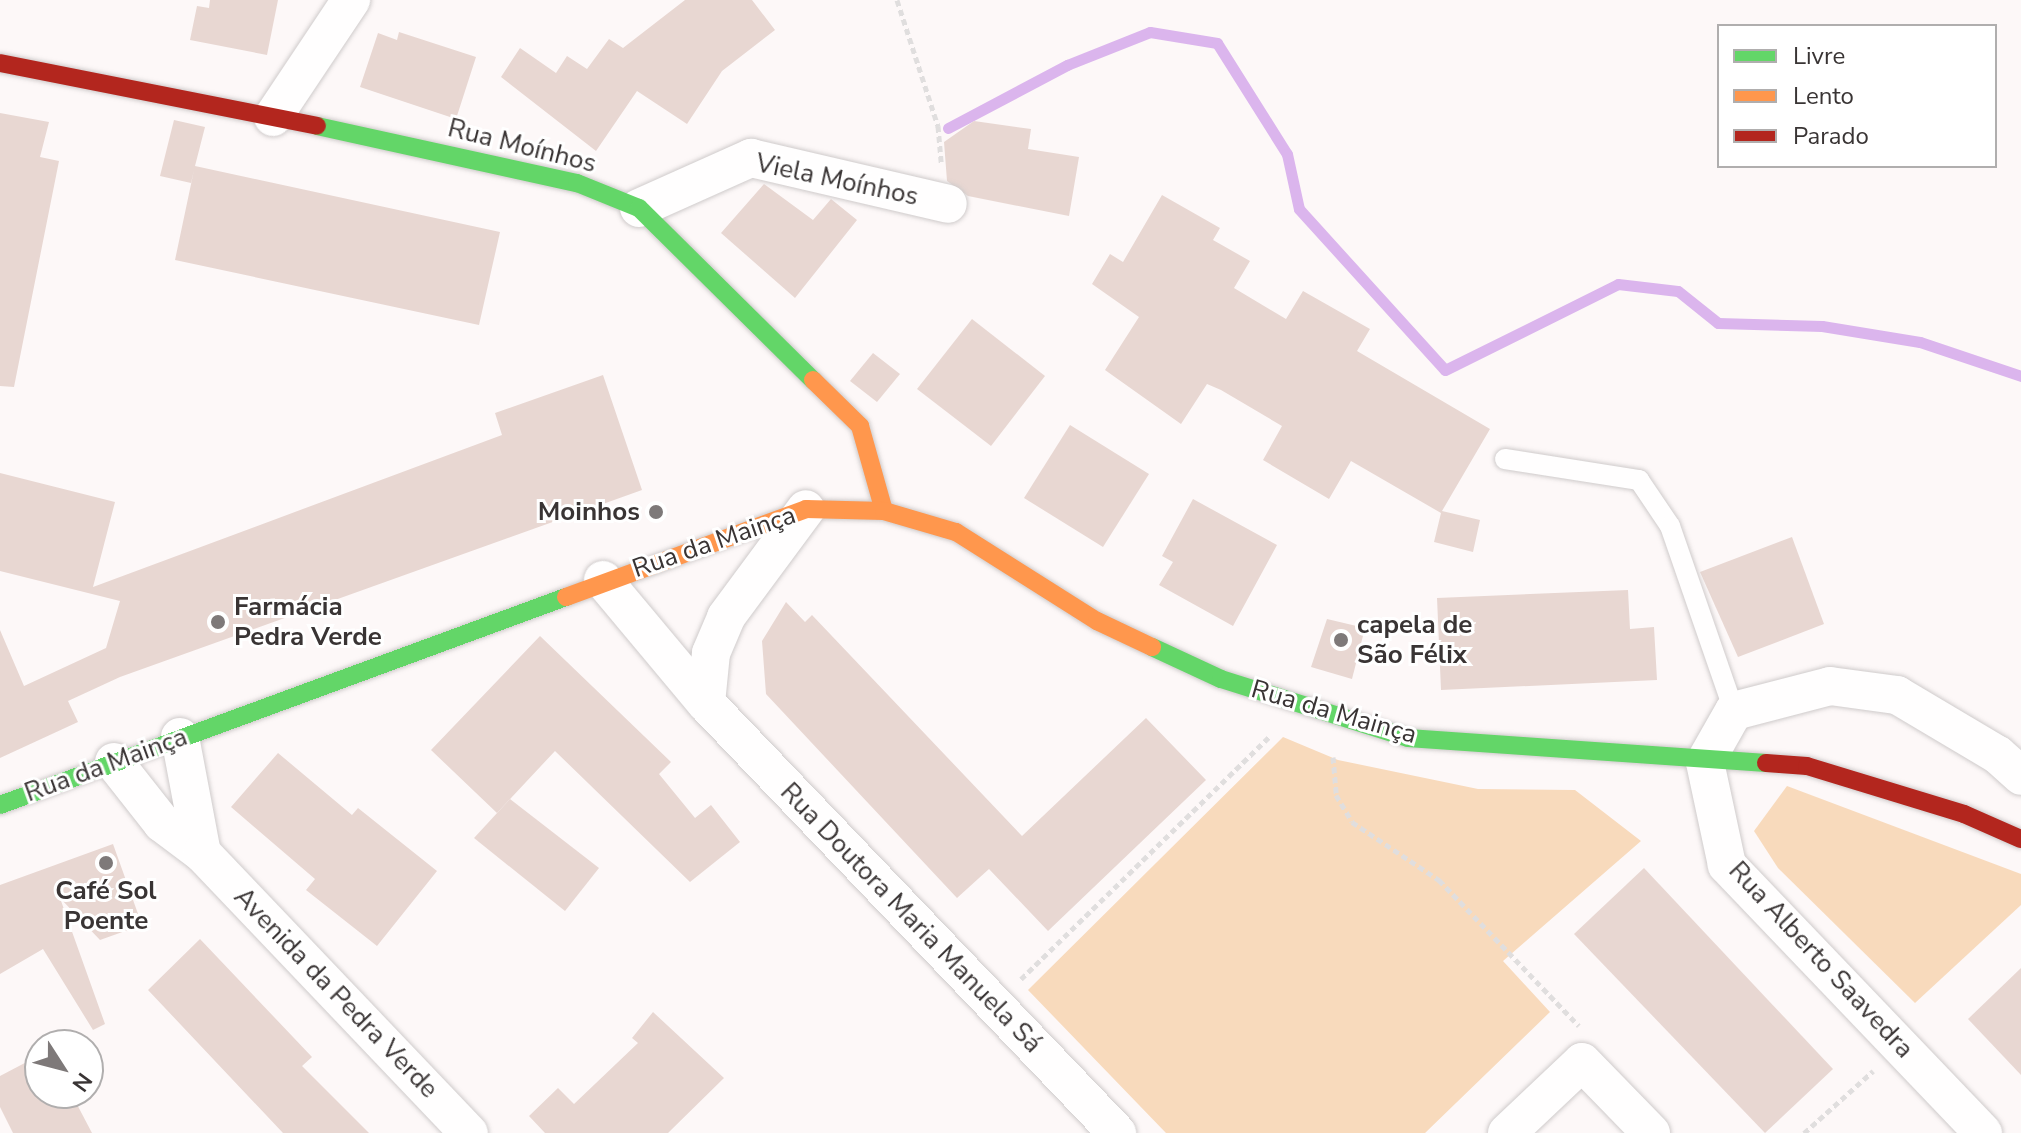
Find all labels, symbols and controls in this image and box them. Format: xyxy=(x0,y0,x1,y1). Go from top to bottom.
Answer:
legend xyxy=(1717,24,1997,168)
text: Livre xyxy=(1793,40,1845,72)
text: Lento xyxy=(1793,80,1854,112)
street label: Rua Moínhos xyxy=(445,113,599,179)
text: Parado xyxy=(1793,120,1869,152)
street label: Viela Moínhos xyxy=(753,148,921,212)
place label: Moinhos xyxy=(538,496,640,528)
street label: Rua da Mainça xyxy=(628,499,800,585)
marker: Moinhos xyxy=(647,503,665,521)
place label: Farmácia Pedra Verde xyxy=(234,591,382,652)
place label: capela de São Félix xyxy=(1357,609,1472,670)
marker: Farmácia Pedra Verde xyxy=(209,613,227,631)
marker: capela de São Félix xyxy=(1332,631,1350,649)
street label: Rua da Mainça xyxy=(1248,673,1420,751)
street label: Rua da Mainça xyxy=(21,721,191,809)
street label: Rua Doutora Maria Manuela Sá xyxy=(774,777,1048,1059)
marker: Café Sol Poente xyxy=(97,854,115,872)
street label: Rua Alberto Saavedra xyxy=(1722,855,1920,1065)
place label: Café Sol Poente xyxy=(55,875,157,936)
street label: Avenida da Pedra Verde xyxy=(227,881,445,1105)
north arrow xyxy=(24,1029,104,1109)
text: N xyxy=(65,1066,99,1097)

